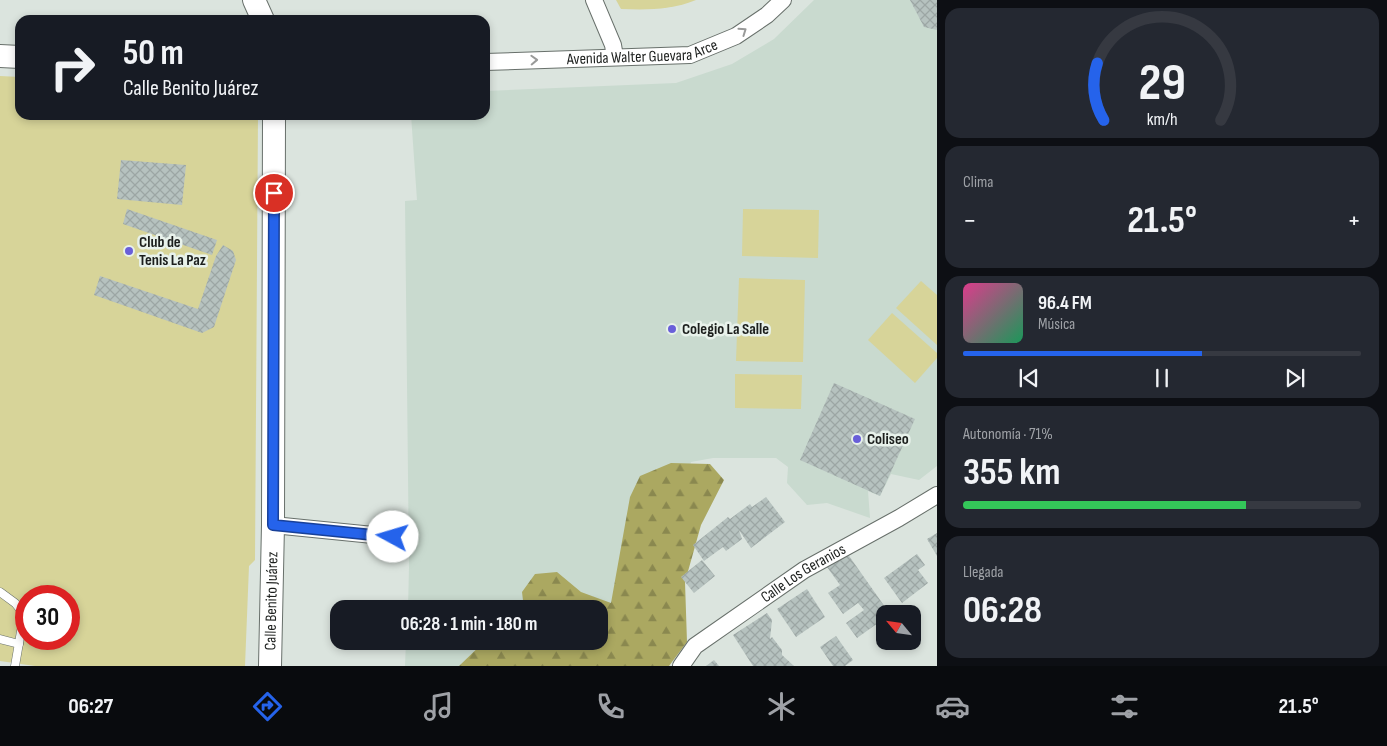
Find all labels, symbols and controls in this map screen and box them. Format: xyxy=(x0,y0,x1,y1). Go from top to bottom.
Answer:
one-way arrow xyxy=(738,28,747,37)
text: 50 m xyxy=(123,32,184,75)
icon: right xyxy=(40,35,105,100)
street label: Avenida Walter Guevara Arce xyxy=(565,35,721,69)
text: 29 xyxy=(1138,52,1186,115)
one-way arrow xyxy=(530,55,538,65)
text: Calle Benito Juárez xyxy=(123,75,258,102)
text: km/h xyxy=(1147,109,1177,130)
pin xyxy=(253,172,295,214)
text: Clima xyxy=(963,173,993,192)
icon: arrive xyxy=(260,179,288,207)
text: 21.5° xyxy=(1127,198,1197,243)
text: − xyxy=(963,204,977,237)
text: + xyxy=(1347,204,1361,237)
place label: Club de Tenis La Paz xyxy=(139,233,206,270)
marker: Club de Tenis La Paz xyxy=(123,245,135,257)
text: 96.4 FM xyxy=(1038,292,1092,315)
text: Música xyxy=(1038,315,1075,334)
place label: Colegio La Salle xyxy=(682,320,769,339)
marker: Colegio La Salle xyxy=(666,323,678,335)
icon: previous xyxy=(1015,364,1043,392)
icon: pause xyxy=(1148,364,1176,392)
icon: next xyxy=(1281,364,1309,392)
text: Autonomía · 71% xyxy=(963,425,1053,444)
place label: Coliseo xyxy=(867,430,909,449)
marker: Coliseo xyxy=(851,433,863,445)
text: 355 km xyxy=(963,450,1061,495)
position arrow xyxy=(366,510,418,562)
street label: Calle Los Geranios xyxy=(757,539,849,607)
street label: Calle Benito Juárez xyxy=(261,551,282,651)
text: Llegada xyxy=(963,563,1004,582)
speed limit sign: 30 xyxy=(15,585,80,650)
text: 06:28 xyxy=(963,588,1042,633)
north arrow xyxy=(876,605,921,650)
map controls xyxy=(876,605,921,650)
text: 06:28 · 1 min · 180 m xyxy=(401,613,537,636)
icon: directions xyxy=(250,689,285,724)
icon: music xyxy=(421,689,456,724)
icon: phone xyxy=(593,689,628,724)
icon: climate xyxy=(764,689,799,724)
icon: car xyxy=(935,689,970,724)
icon: filters xyxy=(1107,689,1142,724)
text: 06:27 xyxy=(68,693,113,720)
text: 21.5° xyxy=(1278,693,1319,720)

